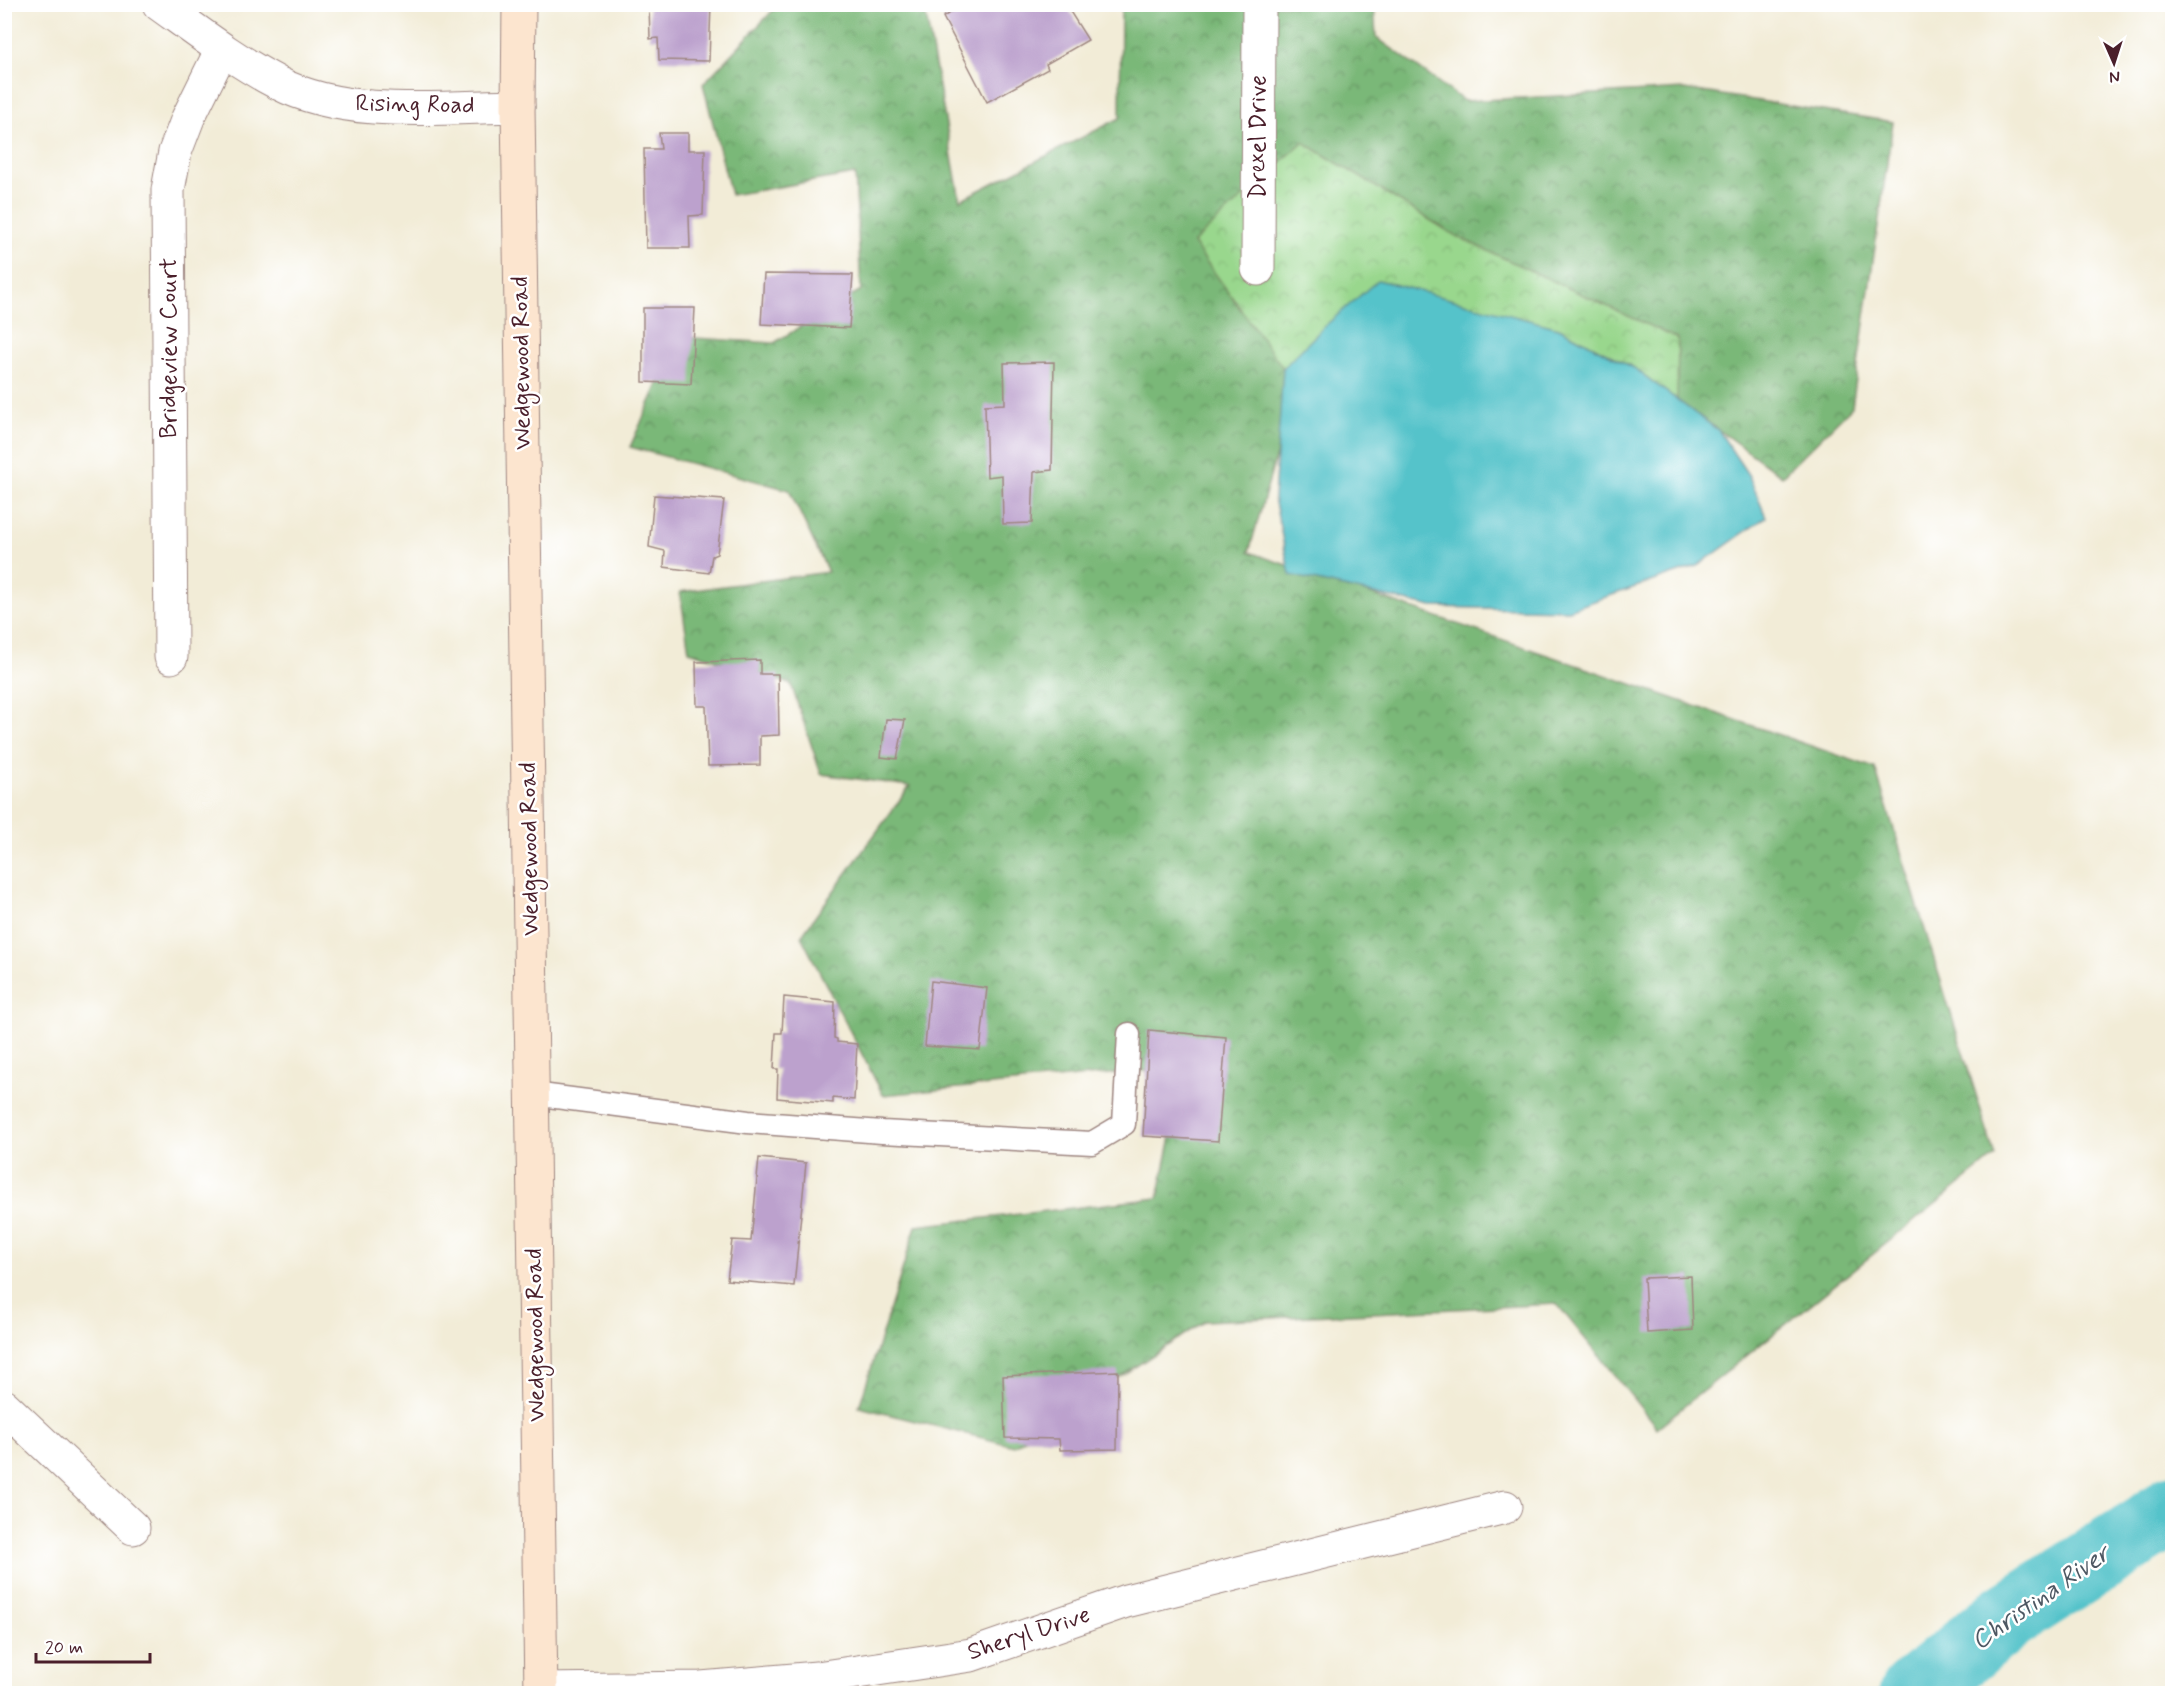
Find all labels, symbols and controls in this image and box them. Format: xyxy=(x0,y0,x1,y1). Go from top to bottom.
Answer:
north arrow xyxy=(2084,33,2144,93)
text: N xyxy=(2109,66,2121,87)
street label: Drexel Drive xyxy=(1243,75,1274,199)
street label: Rising Road xyxy=(355,88,475,122)
street label: Bridgeview Court xyxy=(154,258,185,438)
street label: Wedgewood Road xyxy=(505,276,541,450)
street label: Wedgewood Road xyxy=(513,762,549,936)
street label: Wedgewood Road xyxy=(519,1248,555,1422)
water label: Christina River xyxy=(1965,1536,2120,1658)
street label: Sheryl Drive xyxy=(964,1600,1094,1668)
scale bar xyxy=(36,1626,150,1664)
text: 20 m xyxy=(45,1636,83,1660)

